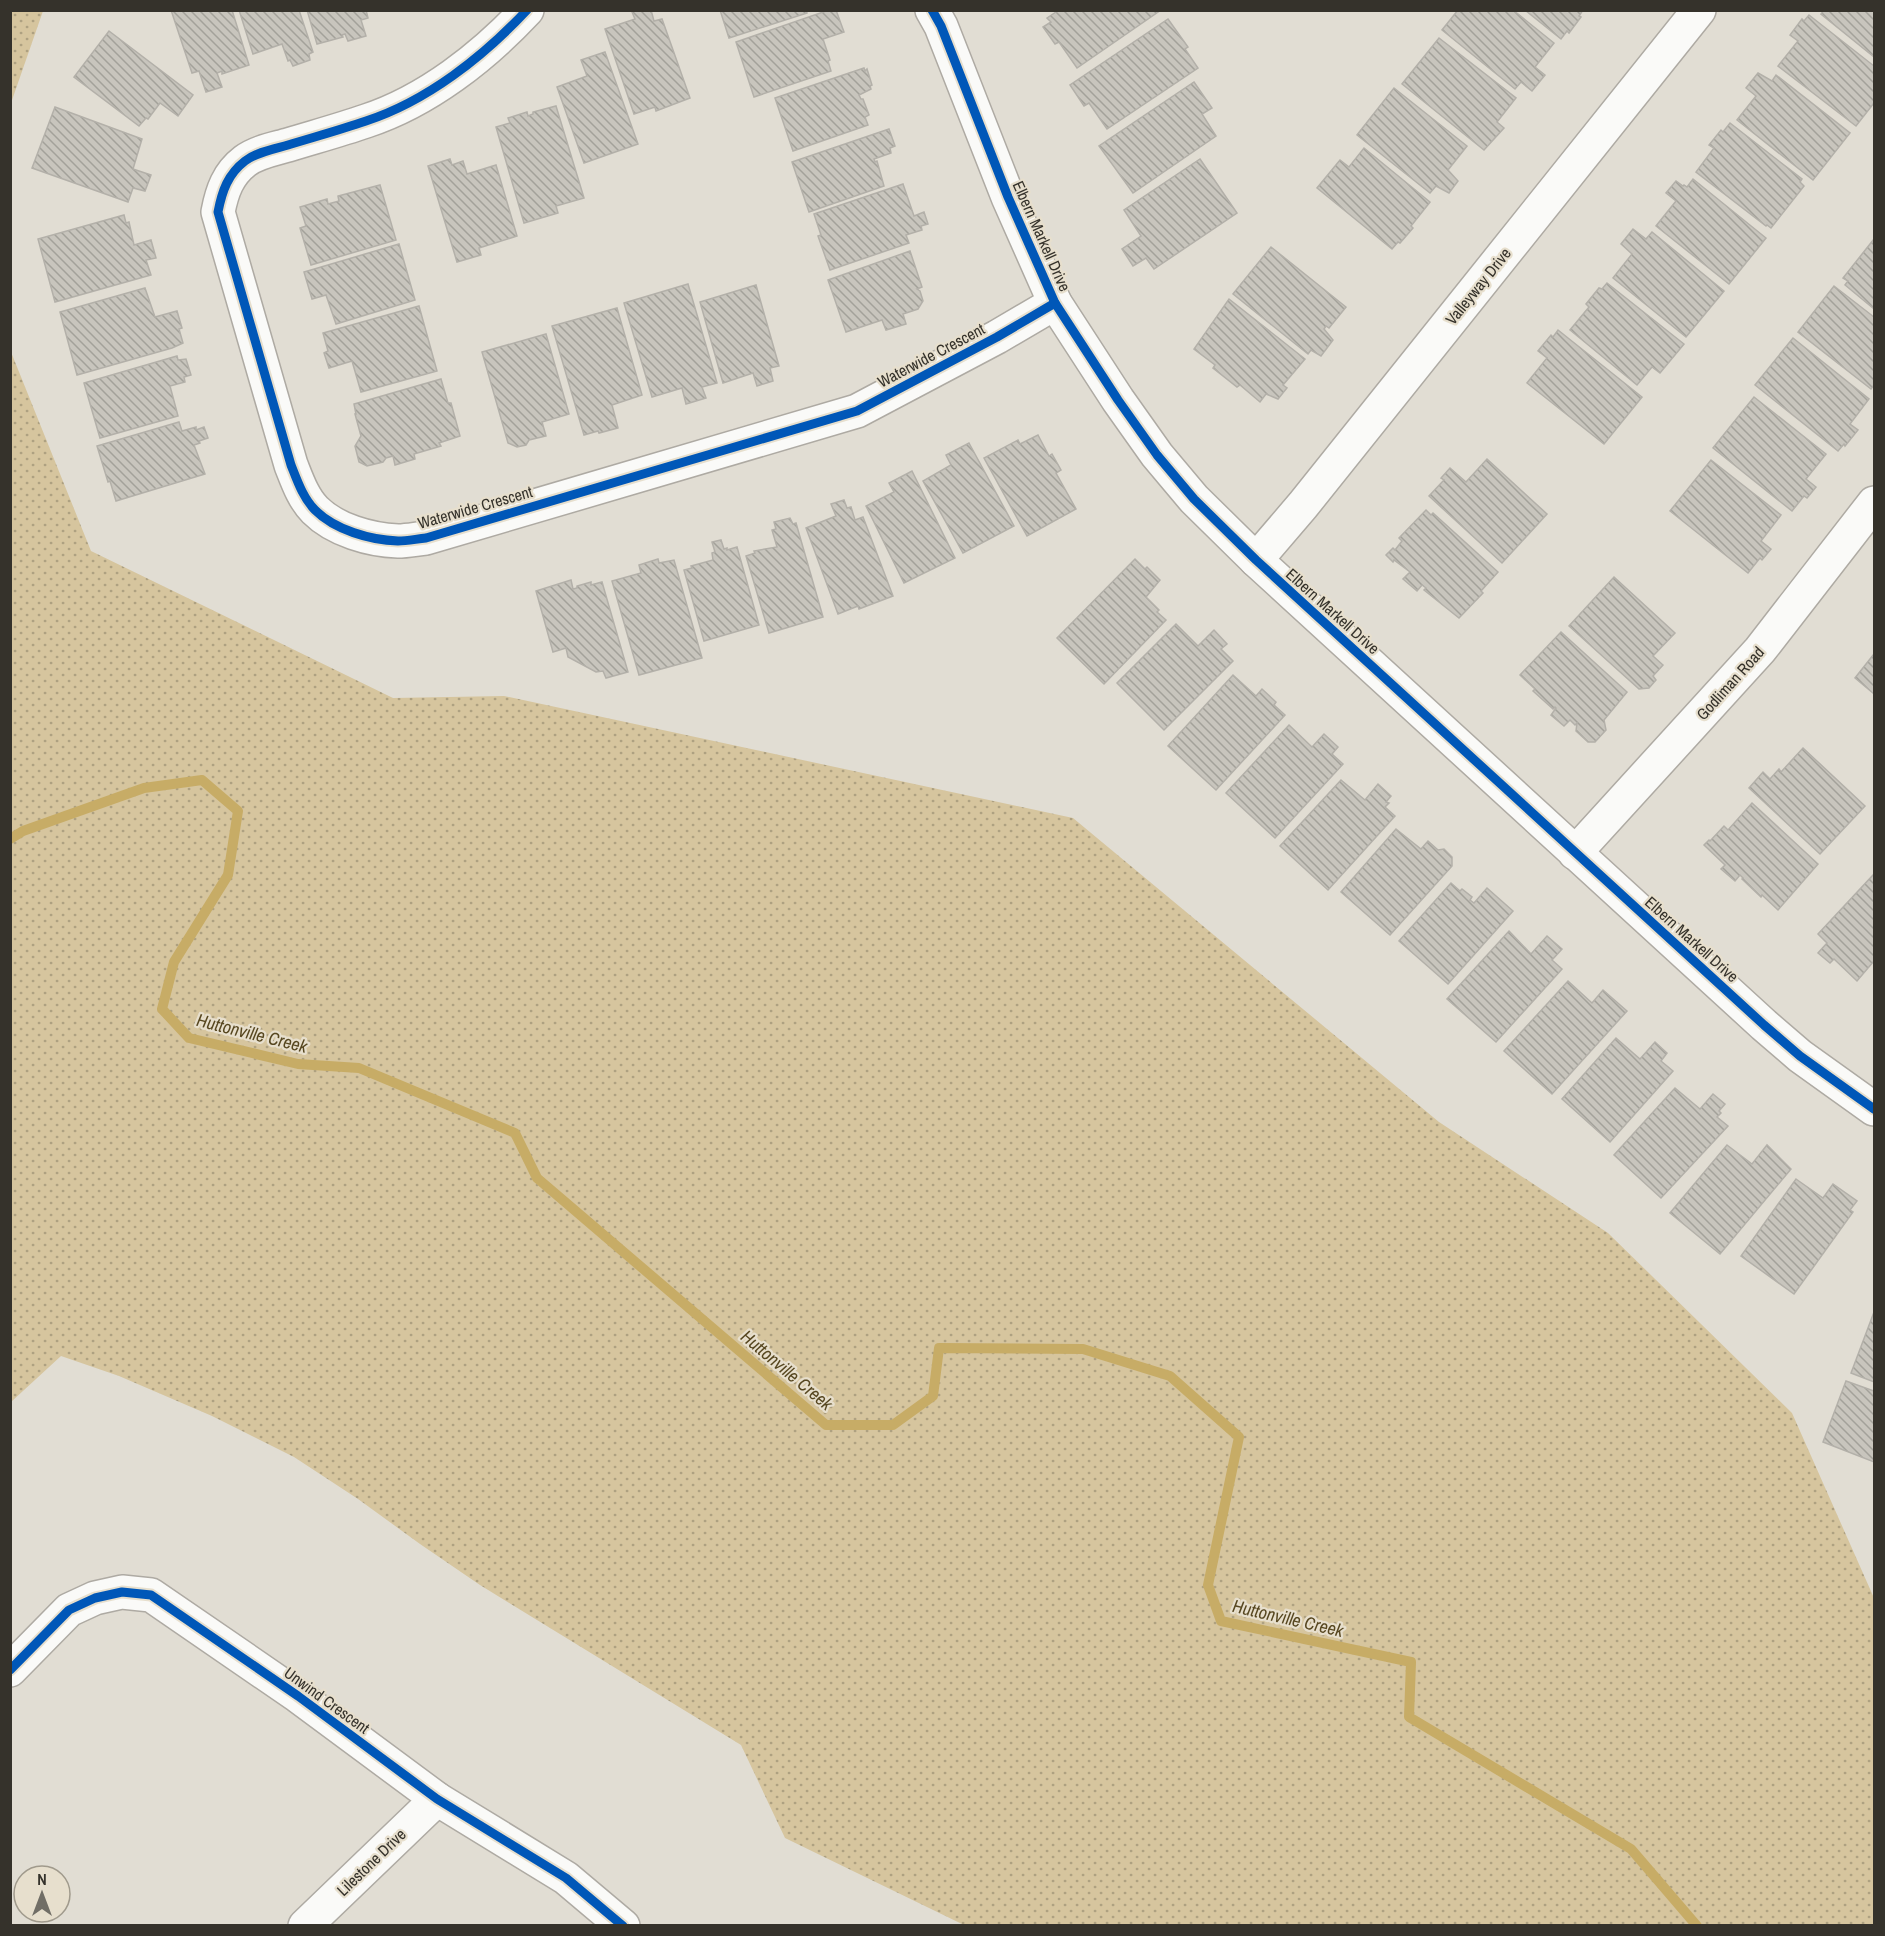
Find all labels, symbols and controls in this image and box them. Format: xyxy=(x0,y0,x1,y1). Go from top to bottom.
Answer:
street label: Elbern Markell Drive xyxy=(1008,177,1076,295)
street label: Valleyway Drive xyxy=(1440,243,1516,329)
street label: Waterwide Crescent xyxy=(874,317,989,392)
street label: Waterwide Crescent xyxy=(415,480,535,534)
street label: Elbern Markell Drive xyxy=(1281,563,1385,659)
street label: Godliman Road xyxy=(1691,641,1769,725)
street label: Elbern Markell Drive xyxy=(1640,891,1744,987)
water label: Huttonville Creek xyxy=(194,1007,311,1059)
water label: Huttonville Creek xyxy=(736,1324,839,1416)
water label: Huttonville Creek xyxy=(1230,1593,1347,1643)
street label: Unwind Crescent xyxy=(280,1662,374,1739)
street label: Lilestone Drive xyxy=(332,1823,410,1901)
north arrow xyxy=(12,1864,72,1924)
text: N xyxy=(37,1868,47,1890)

